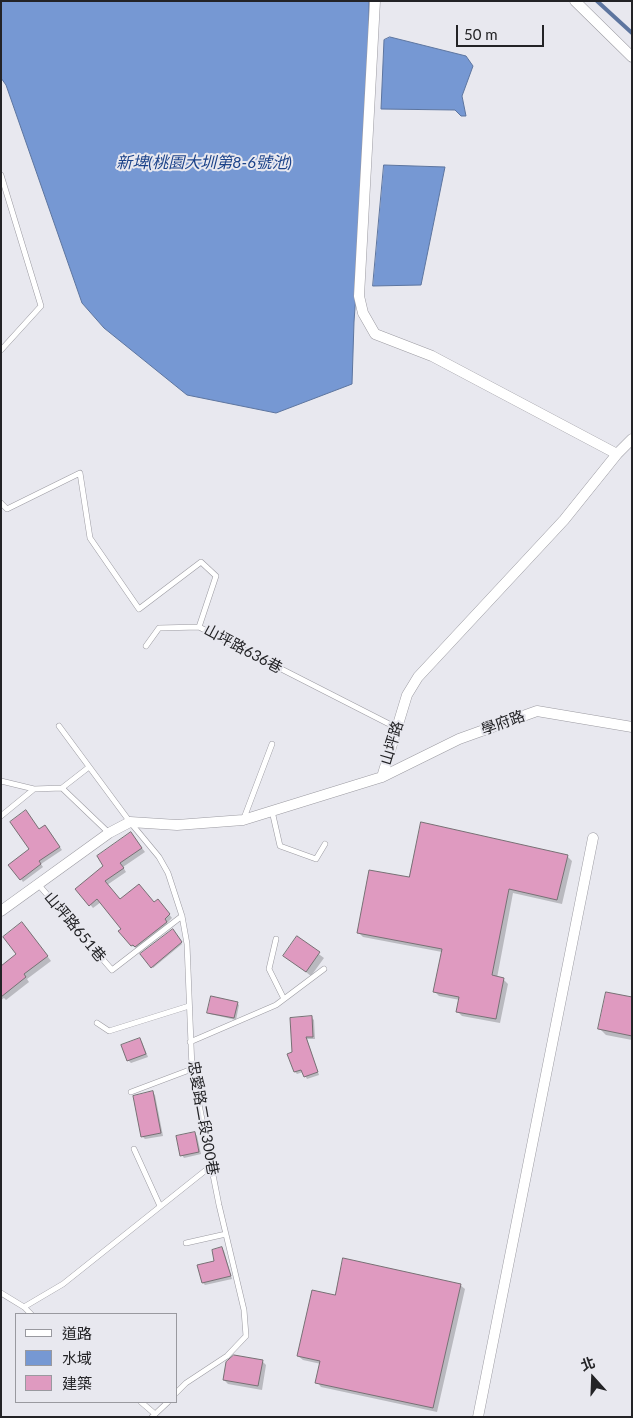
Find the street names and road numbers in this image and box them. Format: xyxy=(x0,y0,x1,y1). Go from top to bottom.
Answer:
street label: 山坪路636巷 xyxy=(201,621,285,677)
street label: 學府路 xyxy=(479,707,527,739)
street label: 山坪路 xyxy=(377,719,407,767)
street label: 山坪路651巷 xyxy=(40,888,110,966)
street label: 忠愛路二段300巷 xyxy=(184,1059,222,1177)

